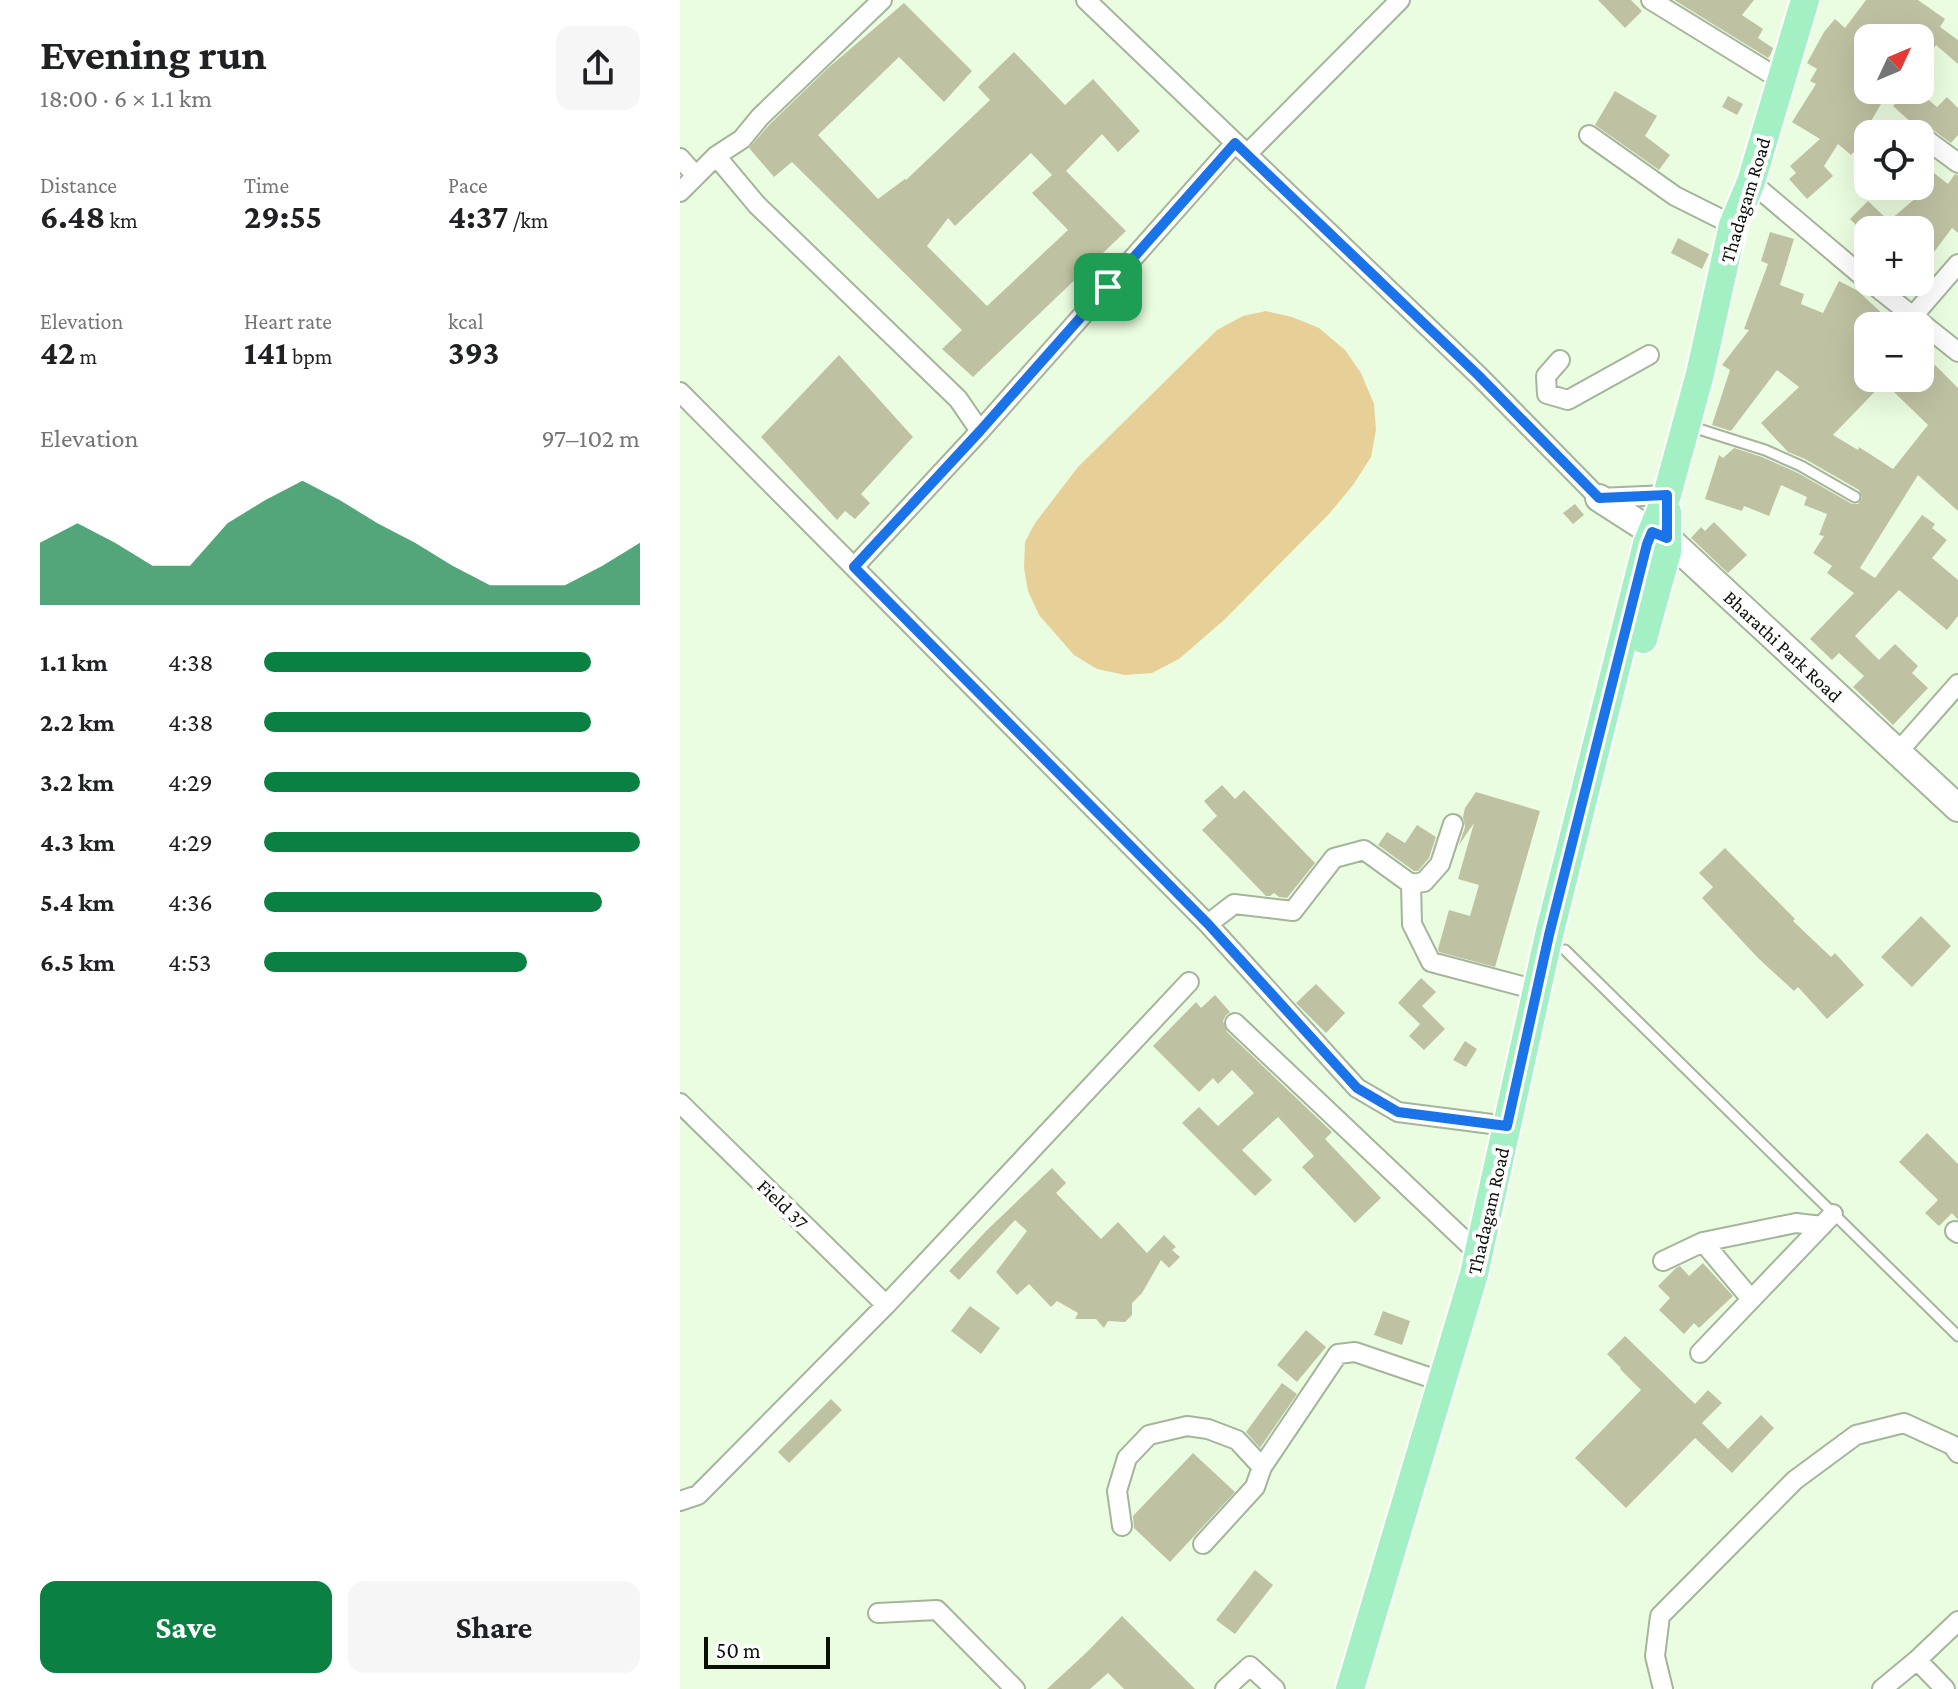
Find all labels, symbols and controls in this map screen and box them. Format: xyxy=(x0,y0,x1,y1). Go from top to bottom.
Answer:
north arrow xyxy=(1854,24,1934,104)
map controls xyxy=(1854,24,1934,392)
button: share xyxy=(556,26,640,110)
text: Evening run xyxy=(40,30,267,78)
text: 18:00 · 6 × 1.1 km xyxy=(40,84,212,113)
button: locate xyxy=(1854,120,1934,200)
street label: Thadagam Road xyxy=(1715,134,1776,266)
text: Distance xyxy=(40,173,117,198)
text: Time xyxy=(244,173,289,198)
text: Pace xyxy=(448,173,488,198)
text: 6.48 xyxy=(40,198,105,235)
text: 29:55 xyxy=(244,198,322,235)
text: 4:37 xyxy=(448,198,508,235)
text: km xyxy=(105,208,138,233)
text: /km xyxy=(508,208,549,233)
button: + xyxy=(1854,216,1934,296)
pin xyxy=(1074,253,1142,321)
icon: arrive xyxy=(1086,265,1130,309)
text: Elevation xyxy=(40,309,123,334)
text: Heart rate xyxy=(244,309,332,334)
text: kcal xyxy=(448,309,483,334)
button: − xyxy=(1854,312,1934,392)
text: 42 xyxy=(40,334,75,371)
text: 141 xyxy=(244,334,288,371)
text: 393 xyxy=(448,334,499,371)
text: m xyxy=(75,344,97,369)
text: bpm xyxy=(288,344,332,369)
text: Elevation xyxy=(40,424,138,453)
text: 97–102 m xyxy=(541,424,640,453)
street label: Bharathi Park Road xyxy=(1720,586,1847,707)
text: 1.1 km xyxy=(40,648,108,677)
text: 4:38 xyxy=(168,648,214,677)
text: 2.2 km xyxy=(40,708,115,737)
text: 4:38 xyxy=(168,708,214,737)
text: 3.2 km xyxy=(40,768,114,797)
text: 4:29 xyxy=(168,768,213,797)
text: 4.3 km xyxy=(40,828,115,857)
text: 4:29 xyxy=(168,828,213,857)
text: 5.4 km xyxy=(40,888,115,917)
text: 4:36 xyxy=(168,888,213,917)
text: 6.5 km xyxy=(40,948,115,977)
text: 4:53 xyxy=(168,948,211,977)
street label: Thadagam Road xyxy=(1463,1145,1514,1277)
street label: Field 37 xyxy=(753,1175,813,1233)
button: Save xyxy=(40,1581,332,1673)
button: Share xyxy=(348,1581,640,1673)
scale bar xyxy=(704,1633,830,1669)
text: 50 m xyxy=(716,1638,761,1663)

